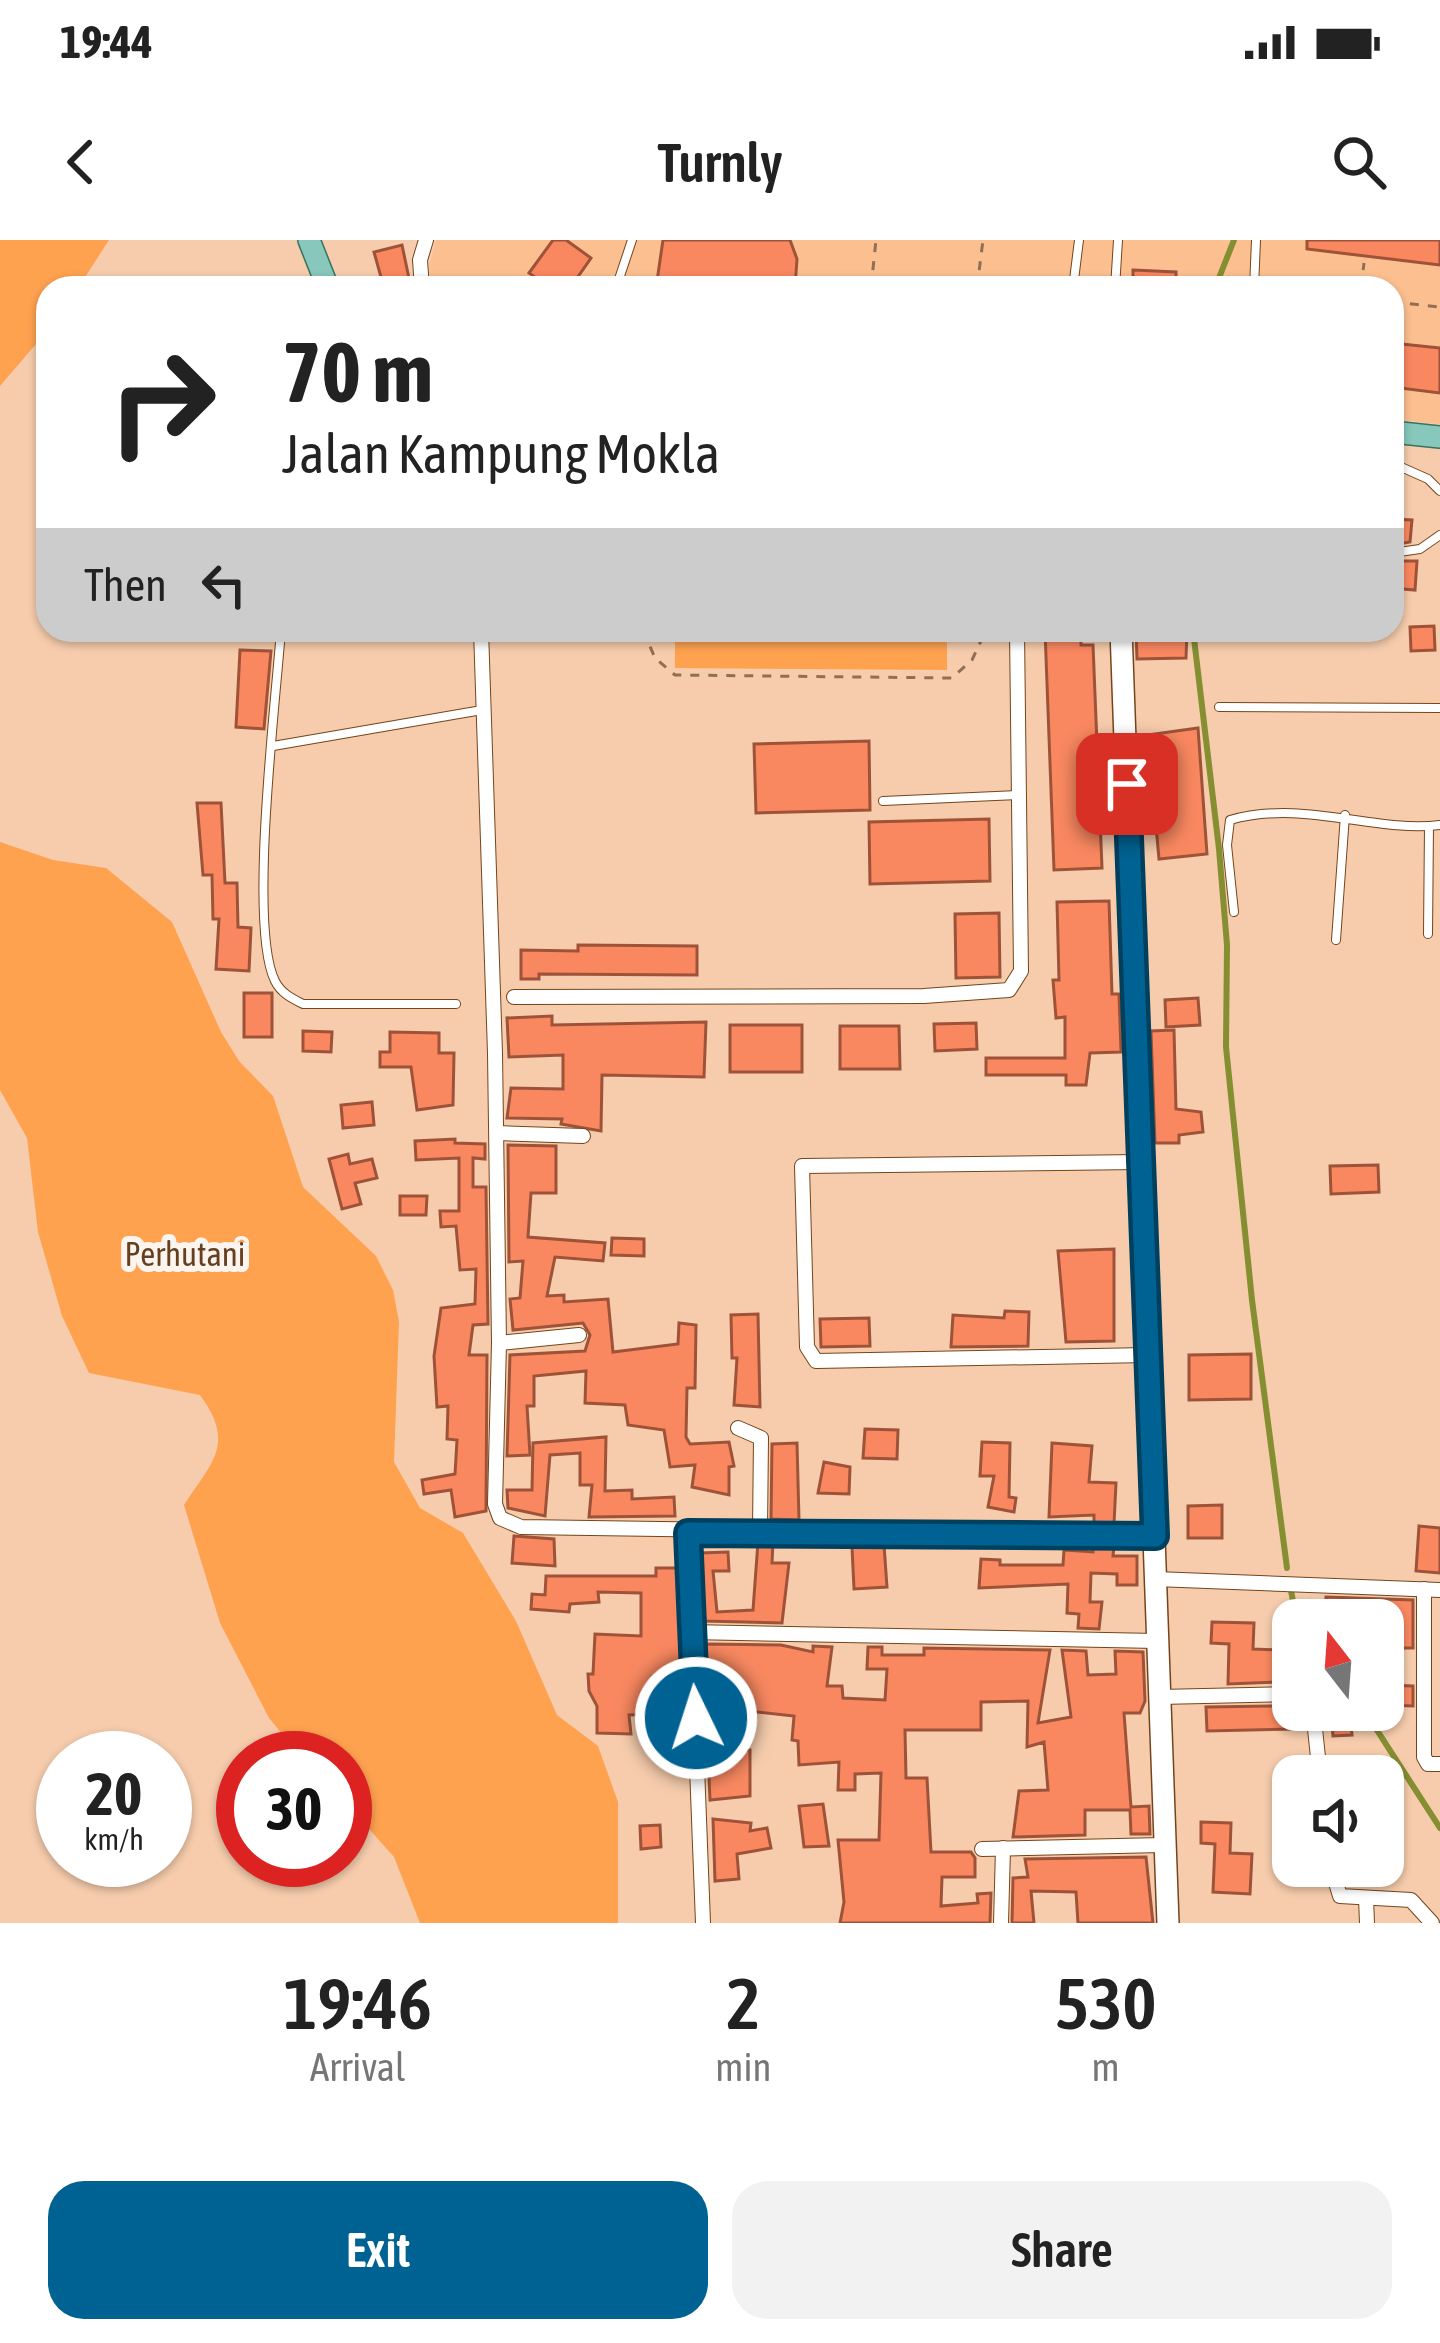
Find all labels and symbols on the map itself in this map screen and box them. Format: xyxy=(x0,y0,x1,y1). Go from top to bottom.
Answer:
pin xyxy=(1076,733,1178,835)
park label: Perhutani xyxy=(125,1235,245,1273)
north arrow xyxy=(1272,1599,1404,1731)
position arrow xyxy=(633,1655,759,1781)
speed limit sign: 30 xyxy=(216,1731,372,1887)

